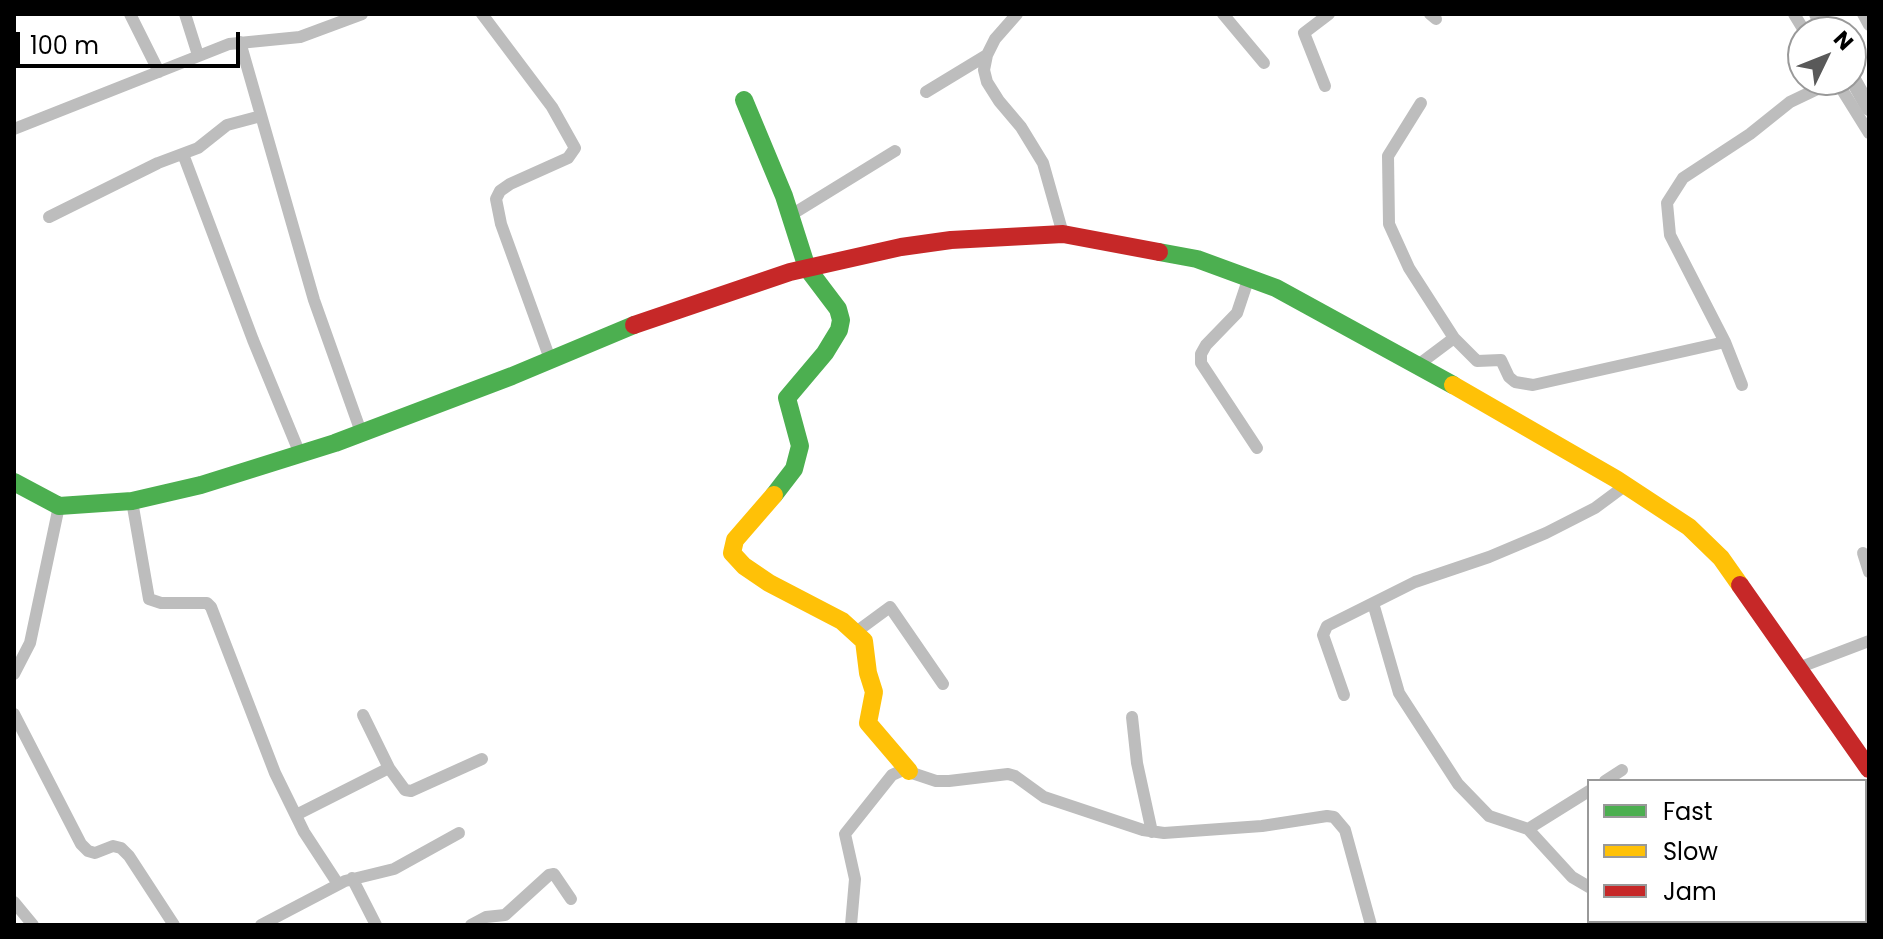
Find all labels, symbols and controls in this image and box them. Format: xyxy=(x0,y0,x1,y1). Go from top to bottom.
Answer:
scale bar xyxy=(20,16,244,66)
north arrow xyxy=(1787,16,1867,96)
text: N xyxy=(1826,24,1860,57)
text: 100 m xyxy=(30,29,99,62)
legend xyxy=(1587,779,1867,923)
text: Fast xyxy=(1663,795,1713,828)
text: Slow xyxy=(1663,835,1718,868)
text: Jam xyxy=(1663,875,1717,908)

